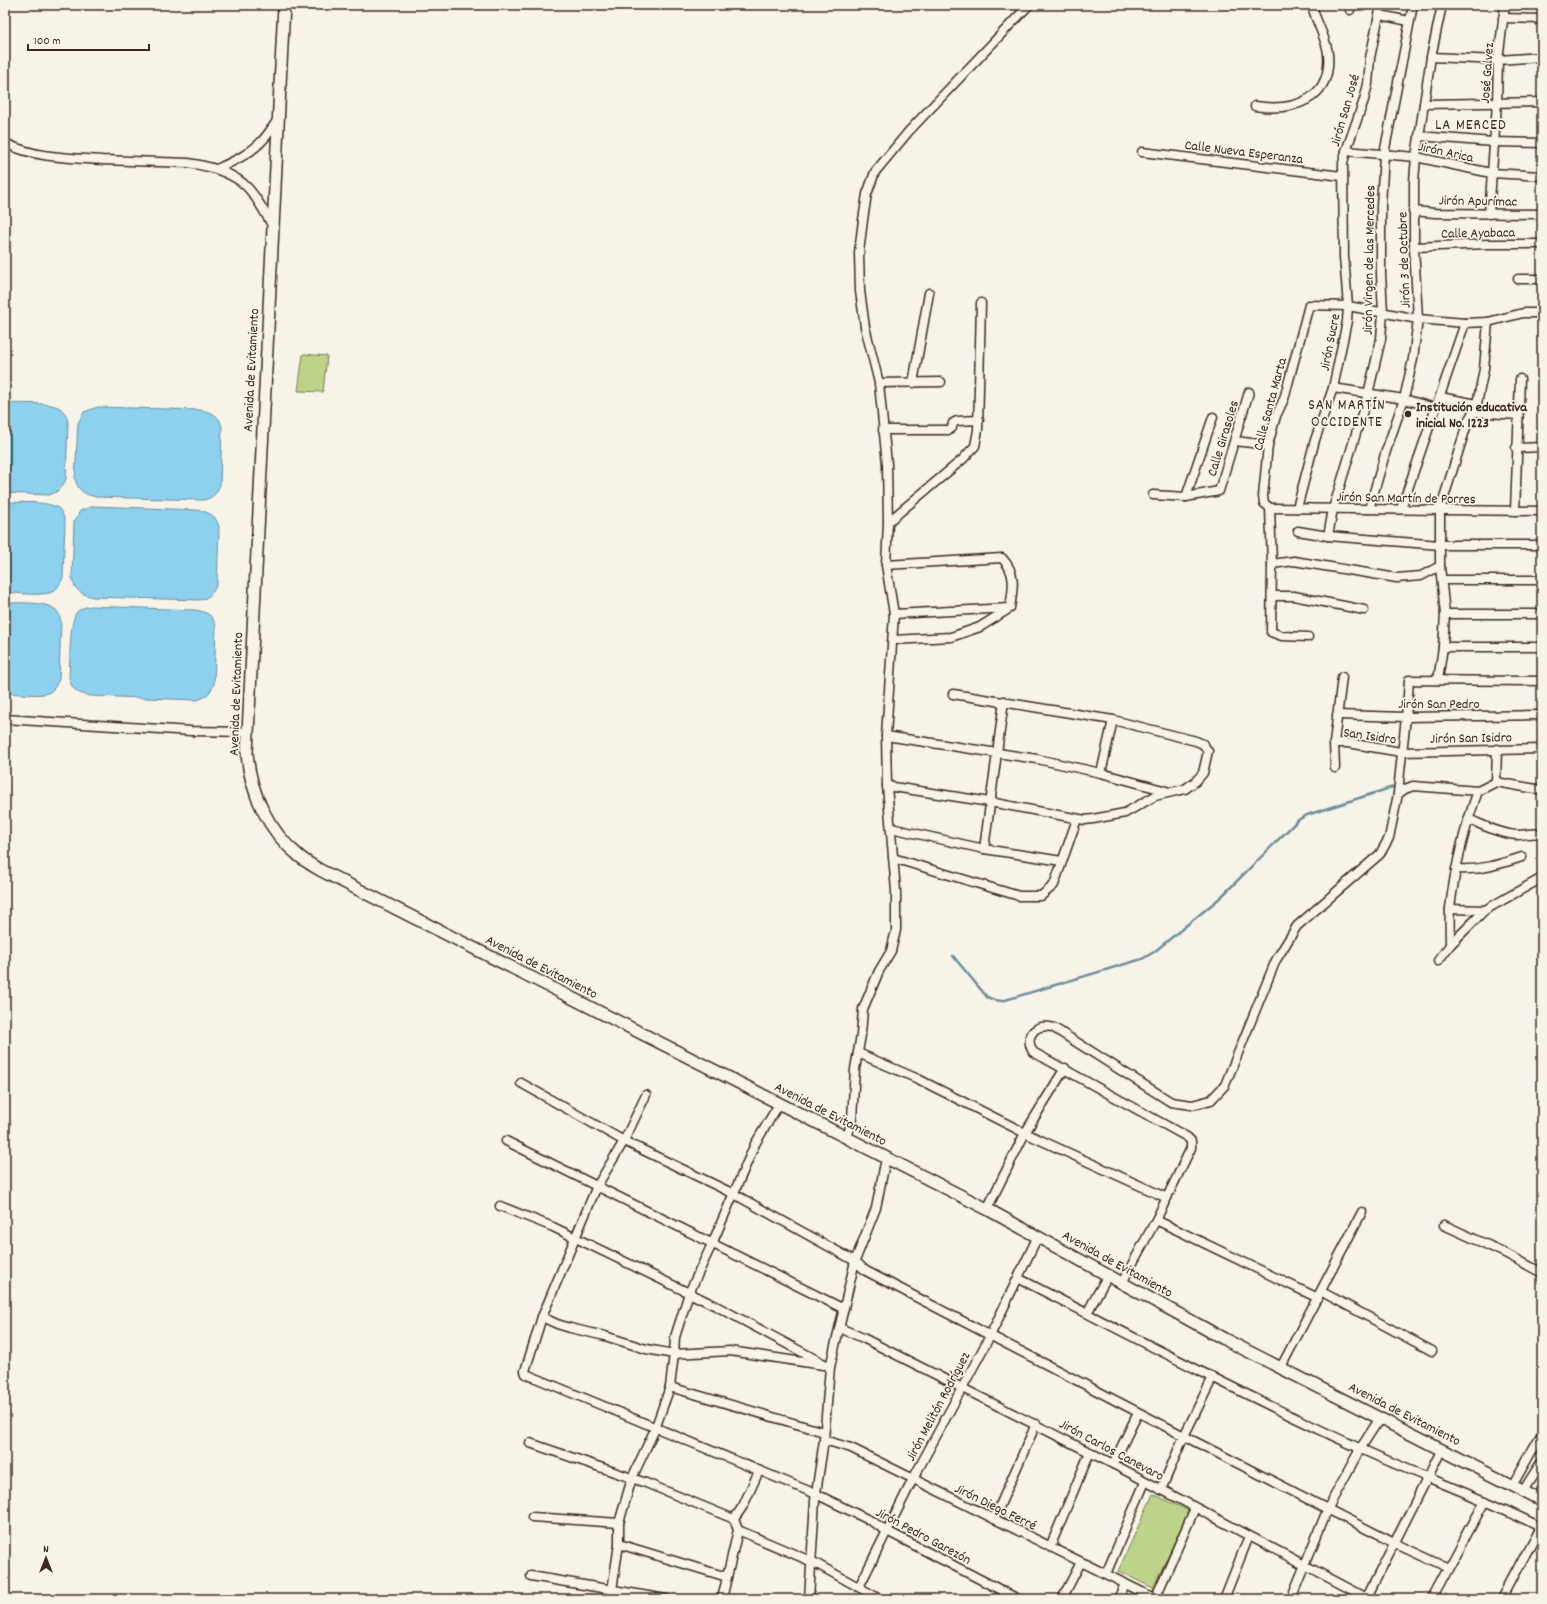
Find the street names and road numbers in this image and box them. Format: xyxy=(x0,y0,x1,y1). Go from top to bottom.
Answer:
street label: José Galvez xyxy=(1476,41,1500,104)
street label: Jirón San José xyxy=(1326,72,1366,149)
street label: Calle Nueva Esperanza xyxy=(1183,136,1305,170)
street label: Jirón Arica xyxy=(1416,137,1476,169)
street label: Jirón Virgen de las Mercedes xyxy=(1359,185,1381,335)
street label: Jirón Apurímac xyxy=(1439,191,1518,213)
street label: Jirón 3 de Octubre xyxy=(1393,211,1417,308)
street label: Calle Ayabaca xyxy=(1441,223,1516,245)
street label: Avenida de Evitamiento xyxy=(239,308,265,432)
street label: Jirón Sucre xyxy=(1316,312,1346,373)
street label: Calle Santa Marta xyxy=(1249,355,1293,453)
street label: Calle Girasoles xyxy=(1203,398,1245,479)
street label: Jirón San Martín de Porres xyxy=(1336,488,1476,510)
street label: Avenida de Evitamiento xyxy=(225,632,249,756)
street label: Jirón San Pedro xyxy=(1398,695,1480,715)
street label: San Isidro xyxy=(1342,723,1397,751)
street label: Jirón San Isidro xyxy=(1430,728,1512,750)
street label: Avenida de Evitamiento xyxy=(481,931,601,1005)
street label: Avenida de Evitamiento xyxy=(770,1078,890,1152)
street label: Avenida de Evitamiento xyxy=(1058,1226,1176,1303)
street label: Jirón Melitón Rodríguez xyxy=(902,1348,976,1465)
street label: Avenida de Evitamiento xyxy=(1344,1378,1464,1452)
street label: Jirón Carlos Canevaro xyxy=(1055,1415,1167,1487)
street label: Jirón Diego Ferré xyxy=(951,1479,1040,1536)
street label: Jirón Pedro Garezón xyxy=(872,1503,974,1570)

